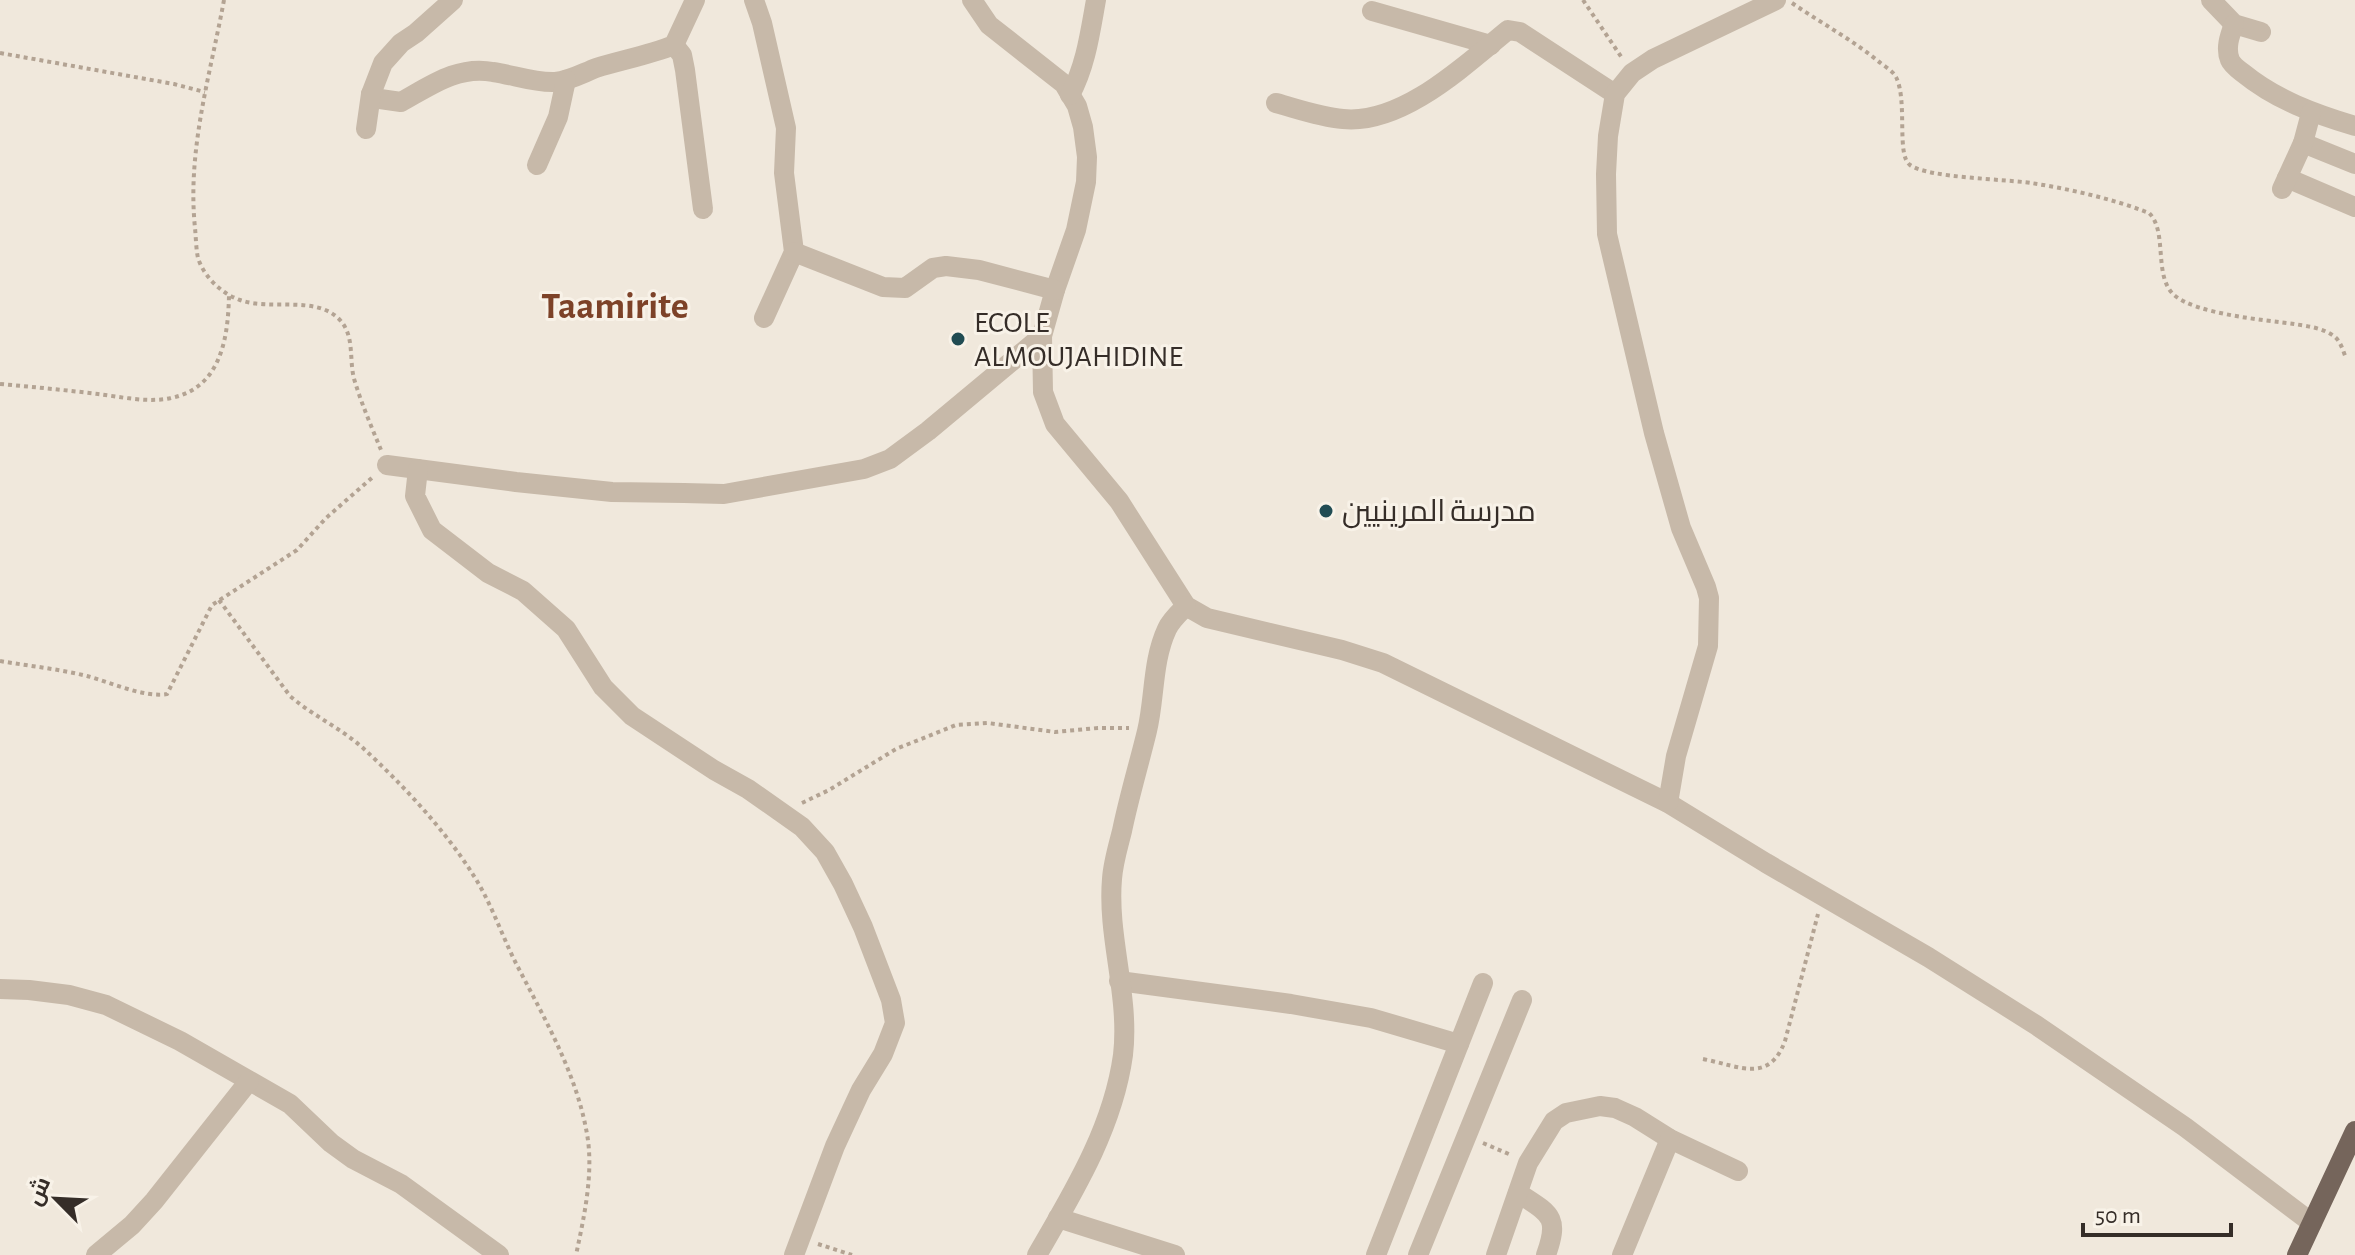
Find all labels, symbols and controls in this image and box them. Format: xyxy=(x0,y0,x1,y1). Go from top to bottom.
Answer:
district label: Taamirite xyxy=(541,288,689,326)
place label: ECOLE ALMOUJAHIDINE xyxy=(974,308,1183,372)
marker: ECOLE ALMOUJAHIDINE xyxy=(949,330,967,348)
place label: مدرسة المرينيين xyxy=(1342,497,1536,529)
marker: مدرسة المرينيين xyxy=(1317,502,1335,520)
north arrow xyxy=(16,1159,96,1239)
text: ش xyxy=(22,1173,56,1209)
scale bar xyxy=(2083,1187,2231,1237)
text: 50 m xyxy=(2095,1204,2141,1228)

